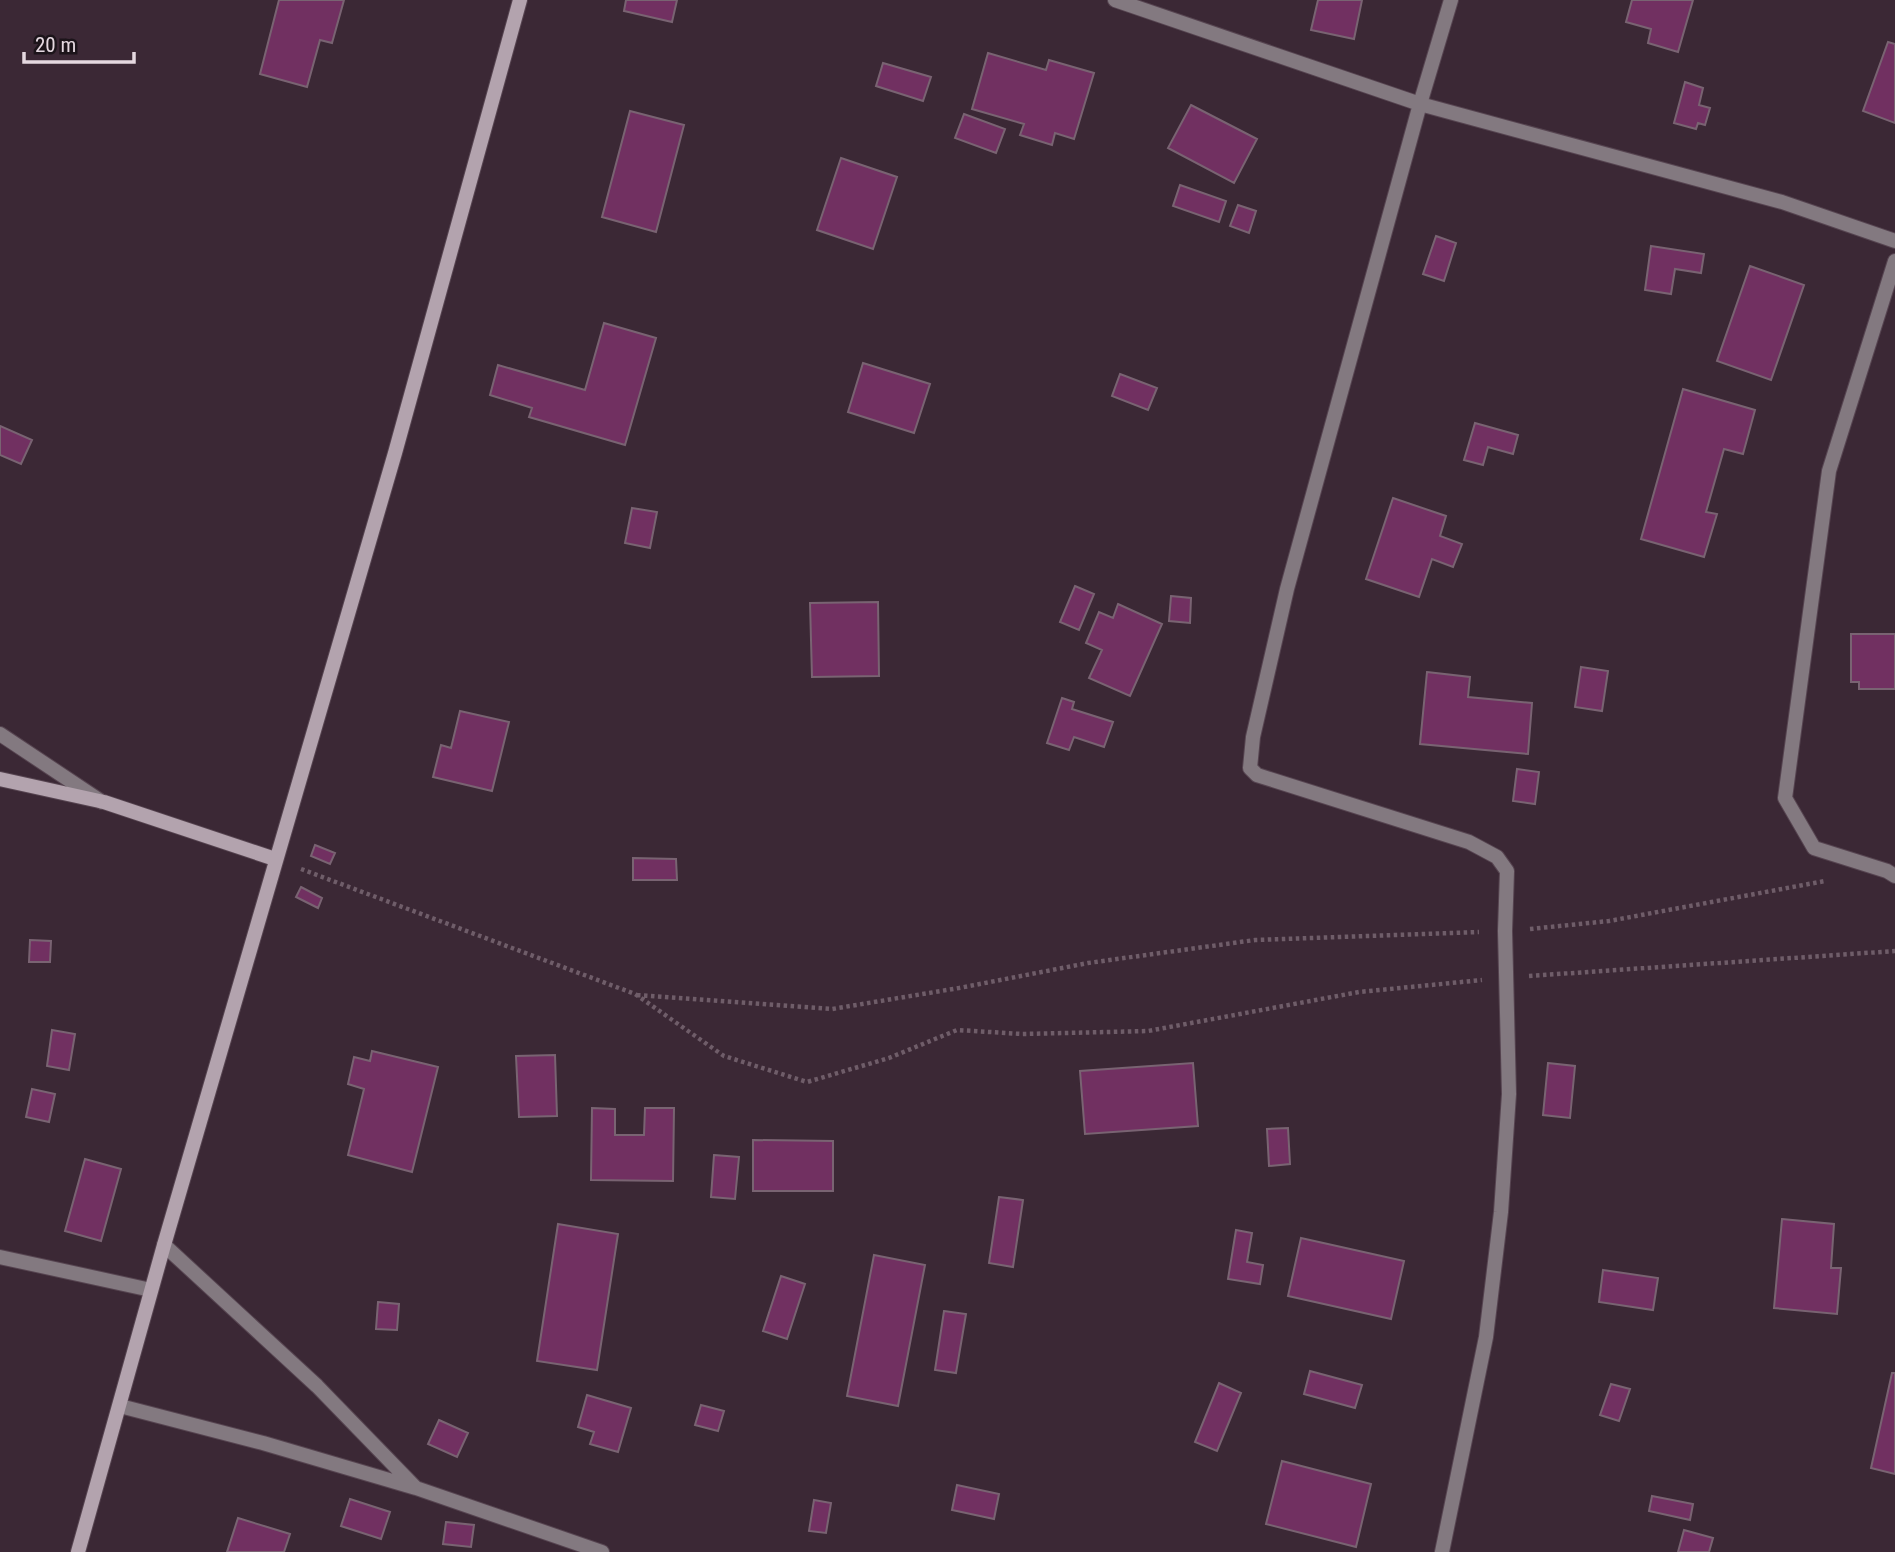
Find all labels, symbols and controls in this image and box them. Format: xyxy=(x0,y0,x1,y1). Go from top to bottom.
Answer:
scale bar xyxy=(24,21,135,65)
text: 20 m xyxy=(35,33,76,57)

